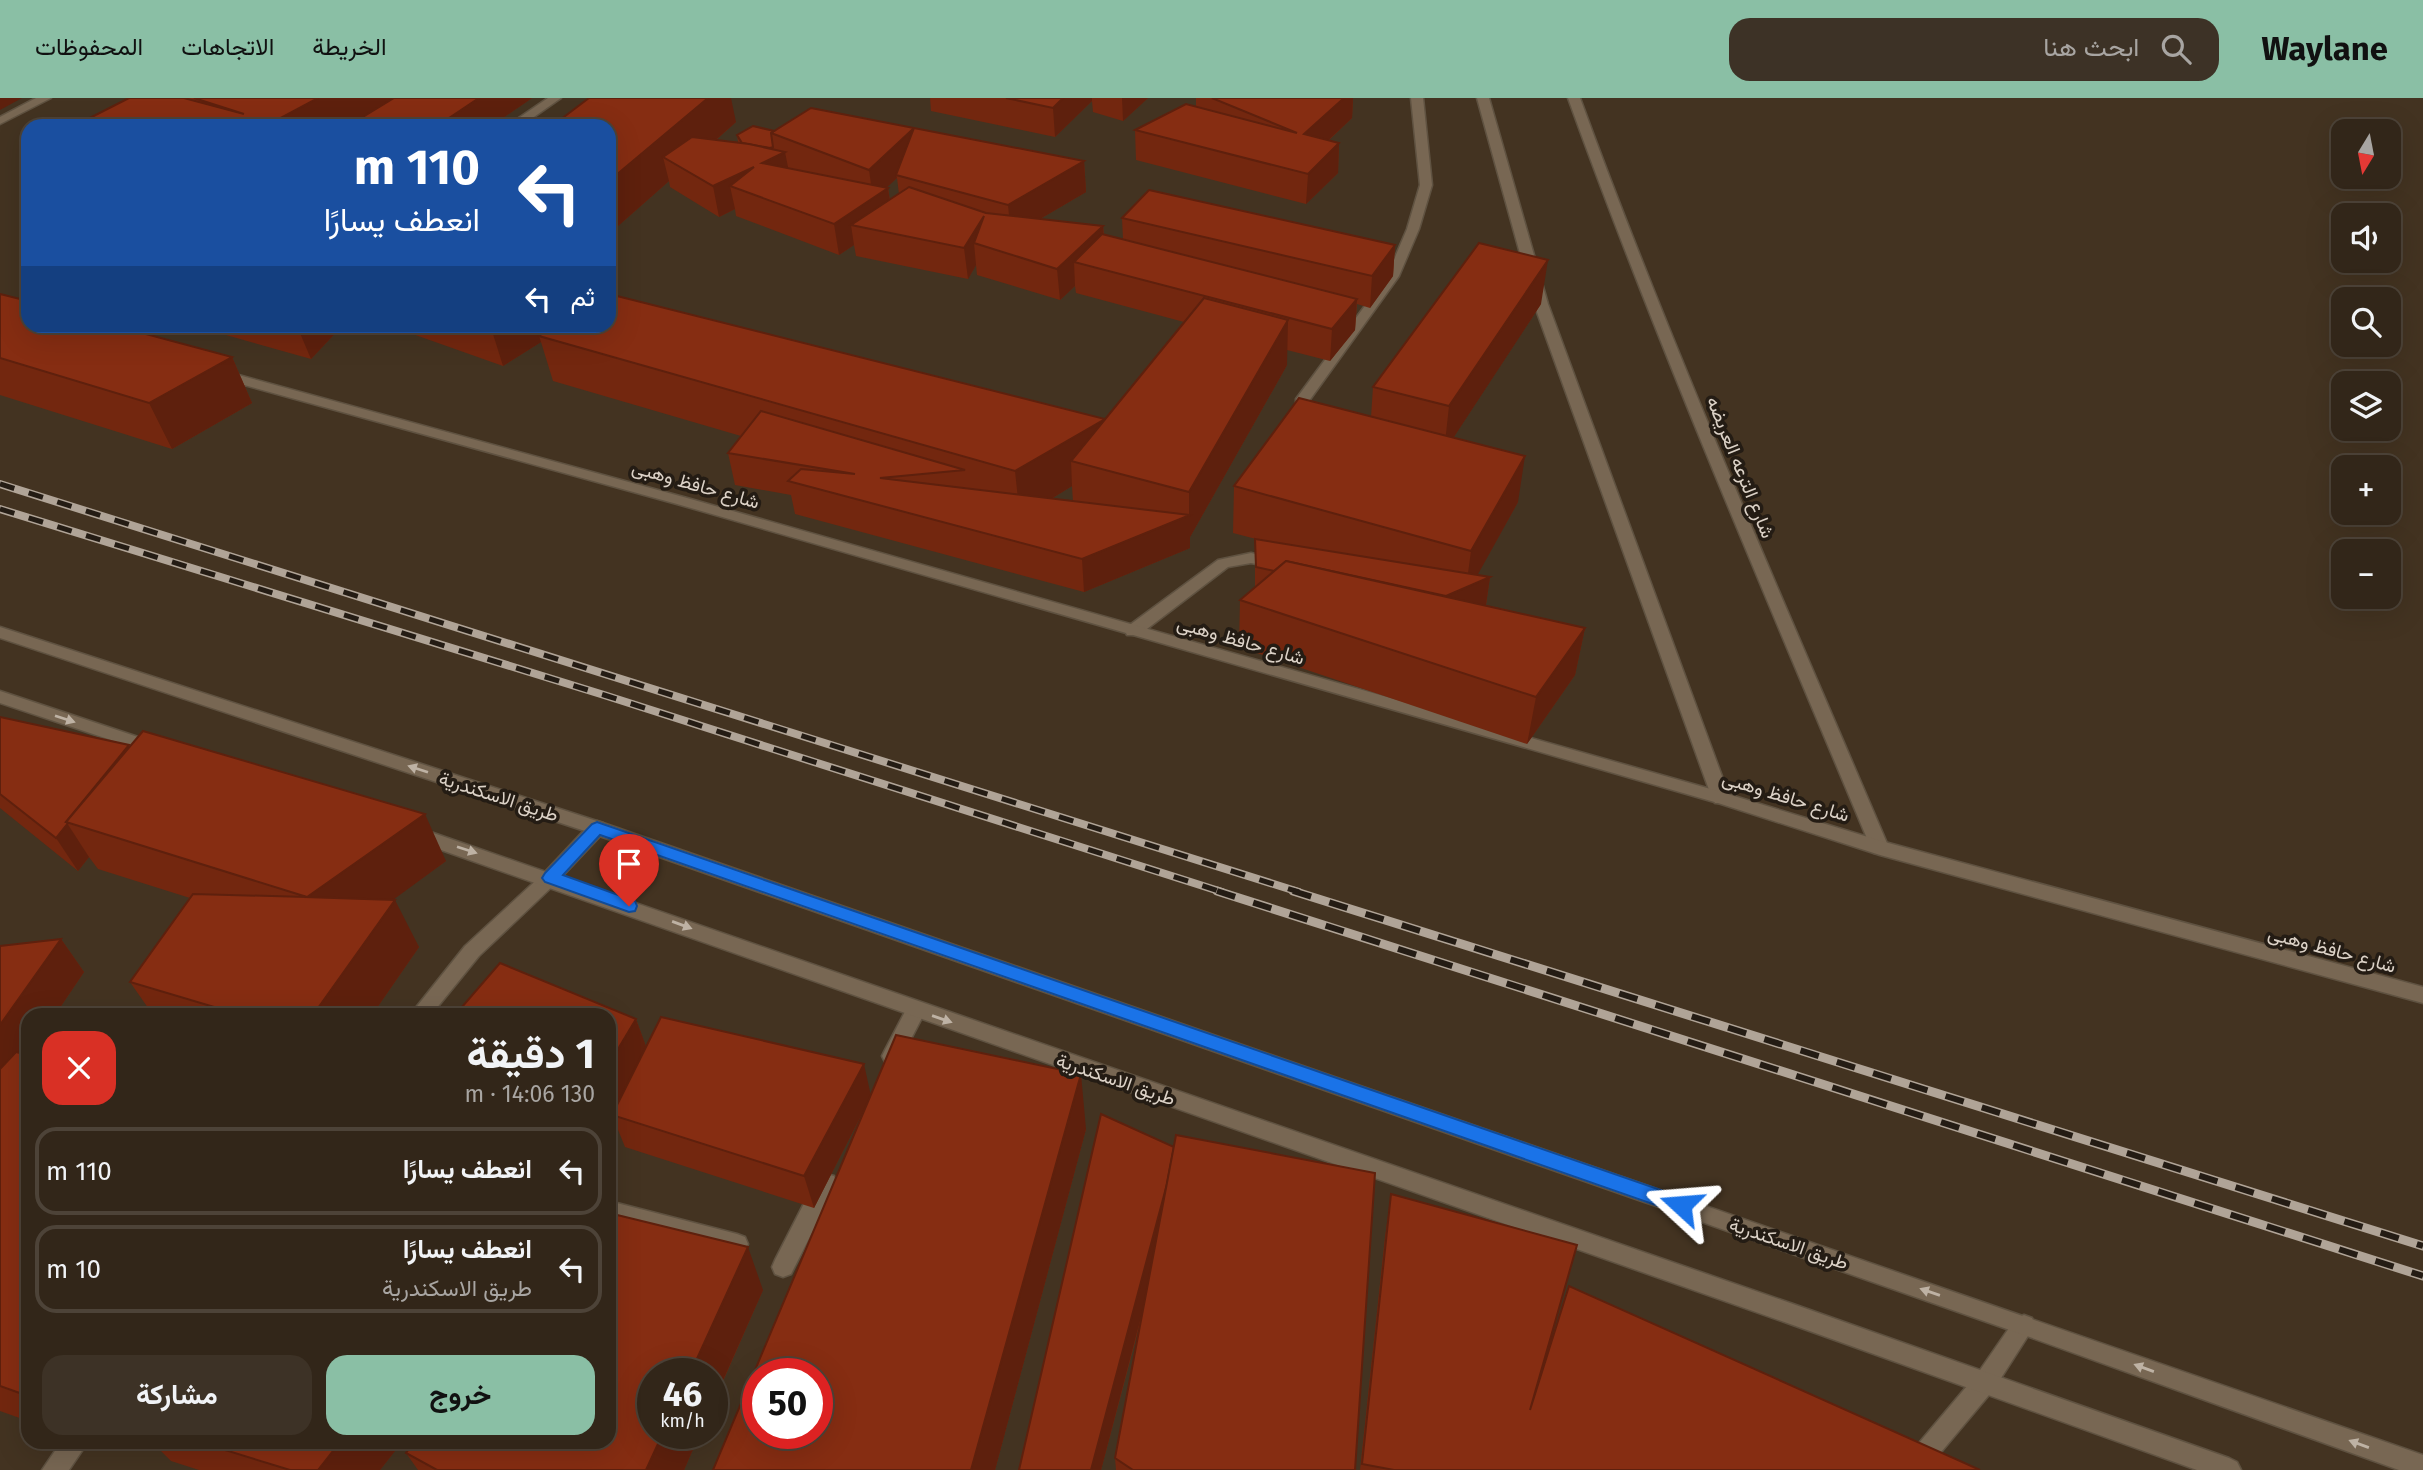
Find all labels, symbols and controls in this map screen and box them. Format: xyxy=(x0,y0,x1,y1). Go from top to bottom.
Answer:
search box xyxy=(1729,18,2219,81)
text: Waylane xyxy=(2261,29,2388,69)
icon: search xyxy=(2157,30,2195,68)
text: ابحث هنا xyxy=(2043,32,2139,63)
text: المحفوظات xyxy=(35,33,143,61)
text: الاتجاهات xyxy=(181,33,274,61)
text: الخريطة xyxy=(312,33,387,61)
north arrow xyxy=(2331,119,2401,189)
map controls xyxy=(2331,119,2401,609)
text: 110 m xyxy=(354,138,480,197)
icon: left xyxy=(504,147,595,238)
text: انعطف يسارًا xyxy=(324,201,480,239)
button: sound xyxy=(2331,203,2401,273)
icon: left xyxy=(519,280,557,318)
text: ثم xyxy=(571,282,595,313)
button: search xyxy=(2331,287,2401,357)
button: layers xyxy=(2331,371,2401,441)
street label: شارع الترعه العريضه xyxy=(1701,393,1779,542)
street label: شارع حافظ وهبى xyxy=(629,455,762,515)
button: + xyxy=(2331,455,2401,525)
button: − xyxy=(2331,539,2401,609)
street label: شارع حافظ وهبى xyxy=(1174,611,1307,671)
one-way arrow xyxy=(55,714,76,724)
one-way arrow xyxy=(408,764,429,774)
street label: طريق الاسكندرية xyxy=(436,766,561,827)
street label: شارع حافظ وهبى xyxy=(1719,766,1852,828)
pin xyxy=(599,834,659,906)
icon: arrive xyxy=(610,845,648,883)
one-way arrow xyxy=(457,846,478,856)
one-way arrow xyxy=(672,920,693,931)
street label: شارع حافظ وهبى xyxy=(2265,921,2398,979)
one-way arrow xyxy=(932,1014,953,1025)
text: 1 دقيقة xyxy=(467,1029,595,1079)
button: close xyxy=(42,1031,116,1105)
street label: طريق الاسكندرية xyxy=(1053,1048,1178,1111)
text: 130 m · 14:06 xyxy=(464,1080,595,1108)
icon: left xyxy=(553,1152,591,1190)
text: انعطف يسارًا xyxy=(403,1154,532,1185)
text: 110 m xyxy=(46,1156,112,1187)
position arrow xyxy=(1644,1168,1718,1242)
street label: طريق الاسكندرية xyxy=(1726,1212,1851,1275)
text: انعطف يسارًا xyxy=(403,1234,532,1265)
icon: left xyxy=(553,1250,591,1288)
text: 10 m xyxy=(46,1254,101,1285)
text: طريق الاسكندرية xyxy=(382,1274,532,1302)
one-way arrow xyxy=(1919,1286,1940,1297)
button: مشاركة xyxy=(42,1355,312,1435)
button: خروج xyxy=(326,1355,595,1435)
speed limit sign: 50 xyxy=(742,1358,833,1449)
one-way arrow xyxy=(2134,1362,2155,1373)
text: 46 xyxy=(663,1373,702,1415)
text: km/h xyxy=(660,1410,705,1432)
one-way arrow xyxy=(2348,1439,2369,1450)

